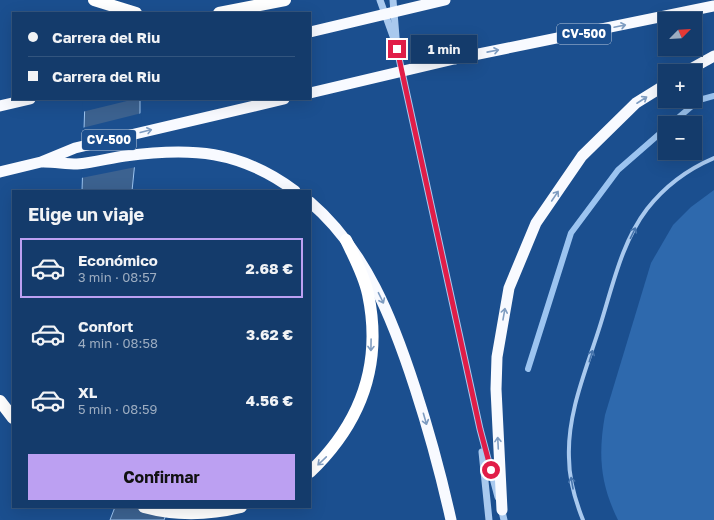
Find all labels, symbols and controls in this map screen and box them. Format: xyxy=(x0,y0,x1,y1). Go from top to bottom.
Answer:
north arrow xyxy=(658,12,702,56)
map controls xyxy=(658,12,702,160)
one-way arrow xyxy=(613,21,626,29)
road number: CV-500 xyxy=(557,24,611,44)
text: Carrera del Riu xyxy=(52,28,160,46)
callout: 1 min xyxy=(411,35,477,63)
route end xyxy=(388,40,406,58)
text: 1 min xyxy=(428,41,460,57)
one-way arrow xyxy=(486,47,499,55)
button: + xyxy=(658,64,702,108)
text: Carrera del Riu xyxy=(52,67,160,85)
one-way arrow xyxy=(636,96,647,104)
button: − xyxy=(658,116,702,160)
one-way arrow xyxy=(139,127,152,134)
road number: CV-500 xyxy=(82,130,136,150)
one-way arrow xyxy=(551,190,559,201)
text: Elige un viaje xyxy=(28,203,144,225)
one-way arrow xyxy=(630,227,637,239)
icon: car xyxy=(30,250,66,286)
text: Económico xyxy=(78,251,158,269)
text: 2.68 € xyxy=(246,259,293,277)
text: 3 min · 08:57 xyxy=(78,269,157,285)
one-way arrow xyxy=(378,291,385,303)
one-way arrow xyxy=(501,308,509,321)
icon: car xyxy=(30,316,66,352)
text: Confort xyxy=(78,317,133,335)
text: 3.62 € xyxy=(246,325,293,343)
text: 4 min · 08:58 xyxy=(78,335,158,351)
one-way arrow xyxy=(367,338,375,351)
one-way arrow xyxy=(588,350,595,363)
icon: car xyxy=(30,382,66,418)
text: XL xyxy=(78,383,97,401)
text: 4.56 € xyxy=(246,391,293,409)
text: 5 min · 08:59 xyxy=(78,401,157,417)
one-way arrow xyxy=(422,413,429,426)
one-way arrow xyxy=(495,437,502,450)
button: Confirmar xyxy=(28,454,295,500)
one-way arrow xyxy=(317,456,327,466)
route start xyxy=(482,461,500,479)
one-way arrow xyxy=(568,477,576,490)

